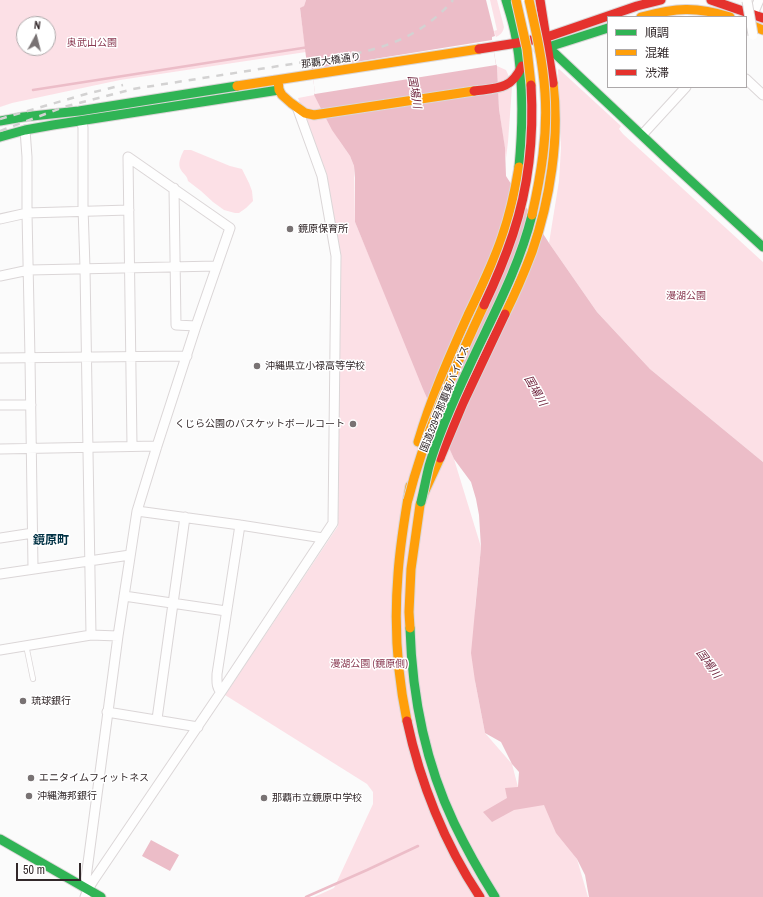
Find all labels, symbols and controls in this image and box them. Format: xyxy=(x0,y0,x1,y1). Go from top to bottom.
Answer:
north arrow xyxy=(16,16,56,56)
legend xyxy=(607,16,747,88)
text: N xyxy=(33,18,41,32)
text: 順調 xyxy=(645,25,669,41)
park label: 奥武山公園 xyxy=(67,37,117,49)
text: 混雑 xyxy=(645,45,669,61)
street label: 那覇大橋通り xyxy=(300,51,362,71)
text: 渋滞 xyxy=(645,65,669,81)
water label: 国場川 xyxy=(405,75,423,109)
place label: 鏡原保育所 xyxy=(298,223,348,235)
marker: 鏡原保育所 xyxy=(285,224,295,234)
park label: 漫湖公園 xyxy=(666,290,706,302)
street label: 国道329号那覇東バイパス xyxy=(418,344,472,454)
place label: 沖縄県立小禄高等学校 xyxy=(265,360,365,372)
marker: 沖縄県立小禄高等学校 xyxy=(252,361,262,371)
water label: 国場川 xyxy=(521,373,549,409)
place label: くじら公園のバスケットボールコート xyxy=(175,418,345,430)
marker: くじら公園のバスケットボールコート xyxy=(348,419,358,429)
district label: 鏡原町 xyxy=(33,534,69,548)
water label: 国場川 xyxy=(693,647,723,681)
park label: 漫湖公園 (鏡原側) xyxy=(330,658,408,670)
place label: 琉球銀行 xyxy=(31,695,71,707)
marker: 琉球銀行 xyxy=(18,696,28,706)
place label: エニタイムフィットネス xyxy=(39,772,149,784)
marker: エニタイムフィットネス xyxy=(26,773,36,783)
place label: 沖縄海邦銀行 xyxy=(37,790,97,802)
marker: 沖縄海邦銀行 xyxy=(24,791,34,801)
place label: 那覇市立鏡原中学校 xyxy=(272,792,362,804)
marker: 那覇市立鏡原中学校 xyxy=(259,793,269,803)
scale bar xyxy=(18,855,83,881)
text: 50 m xyxy=(23,862,45,878)

